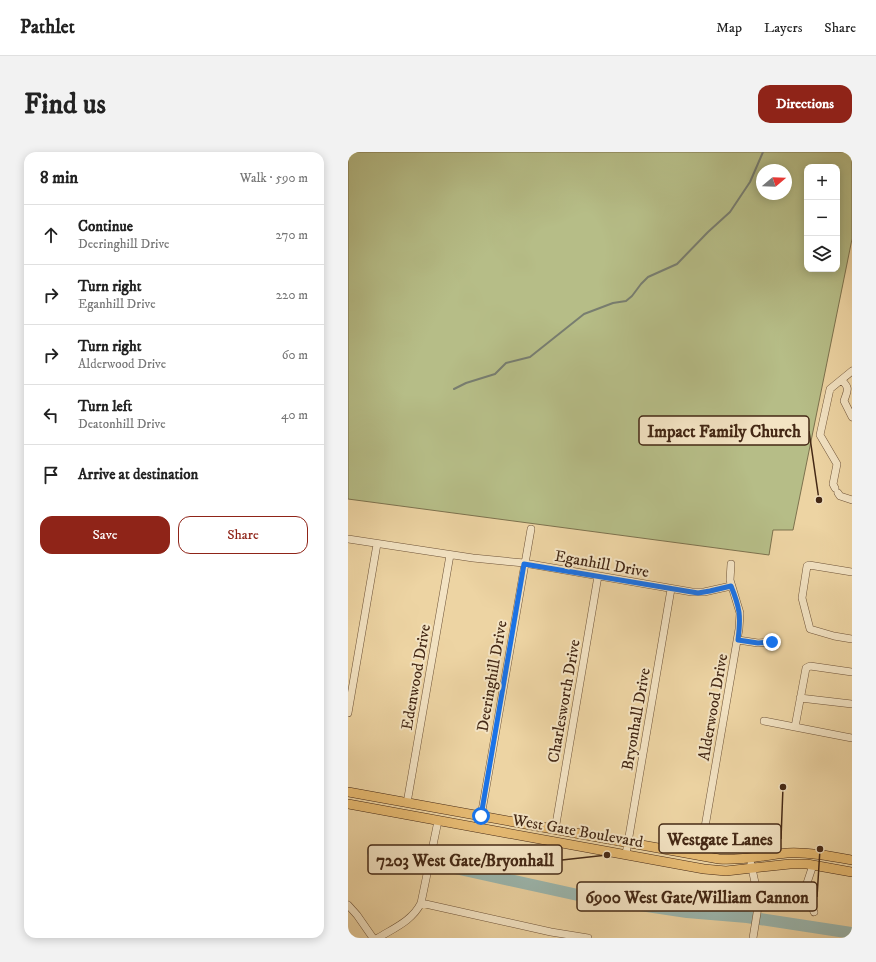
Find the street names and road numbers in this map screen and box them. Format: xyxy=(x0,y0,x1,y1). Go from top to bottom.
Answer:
street label: Eganhill Drive xyxy=(553,546,651,582)
street label: Deeringhill Drive xyxy=(472,619,512,733)
street label: Edenwood Drive xyxy=(397,622,435,732)
street label: Charlesworth Drive xyxy=(543,638,585,764)
street label: Alderwood Drive xyxy=(694,652,732,762)
street label: Bryonhall Drive xyxy=(617,666,655,772)
street label: West Gate Boulevard xyxy=(510,809,645,852)

